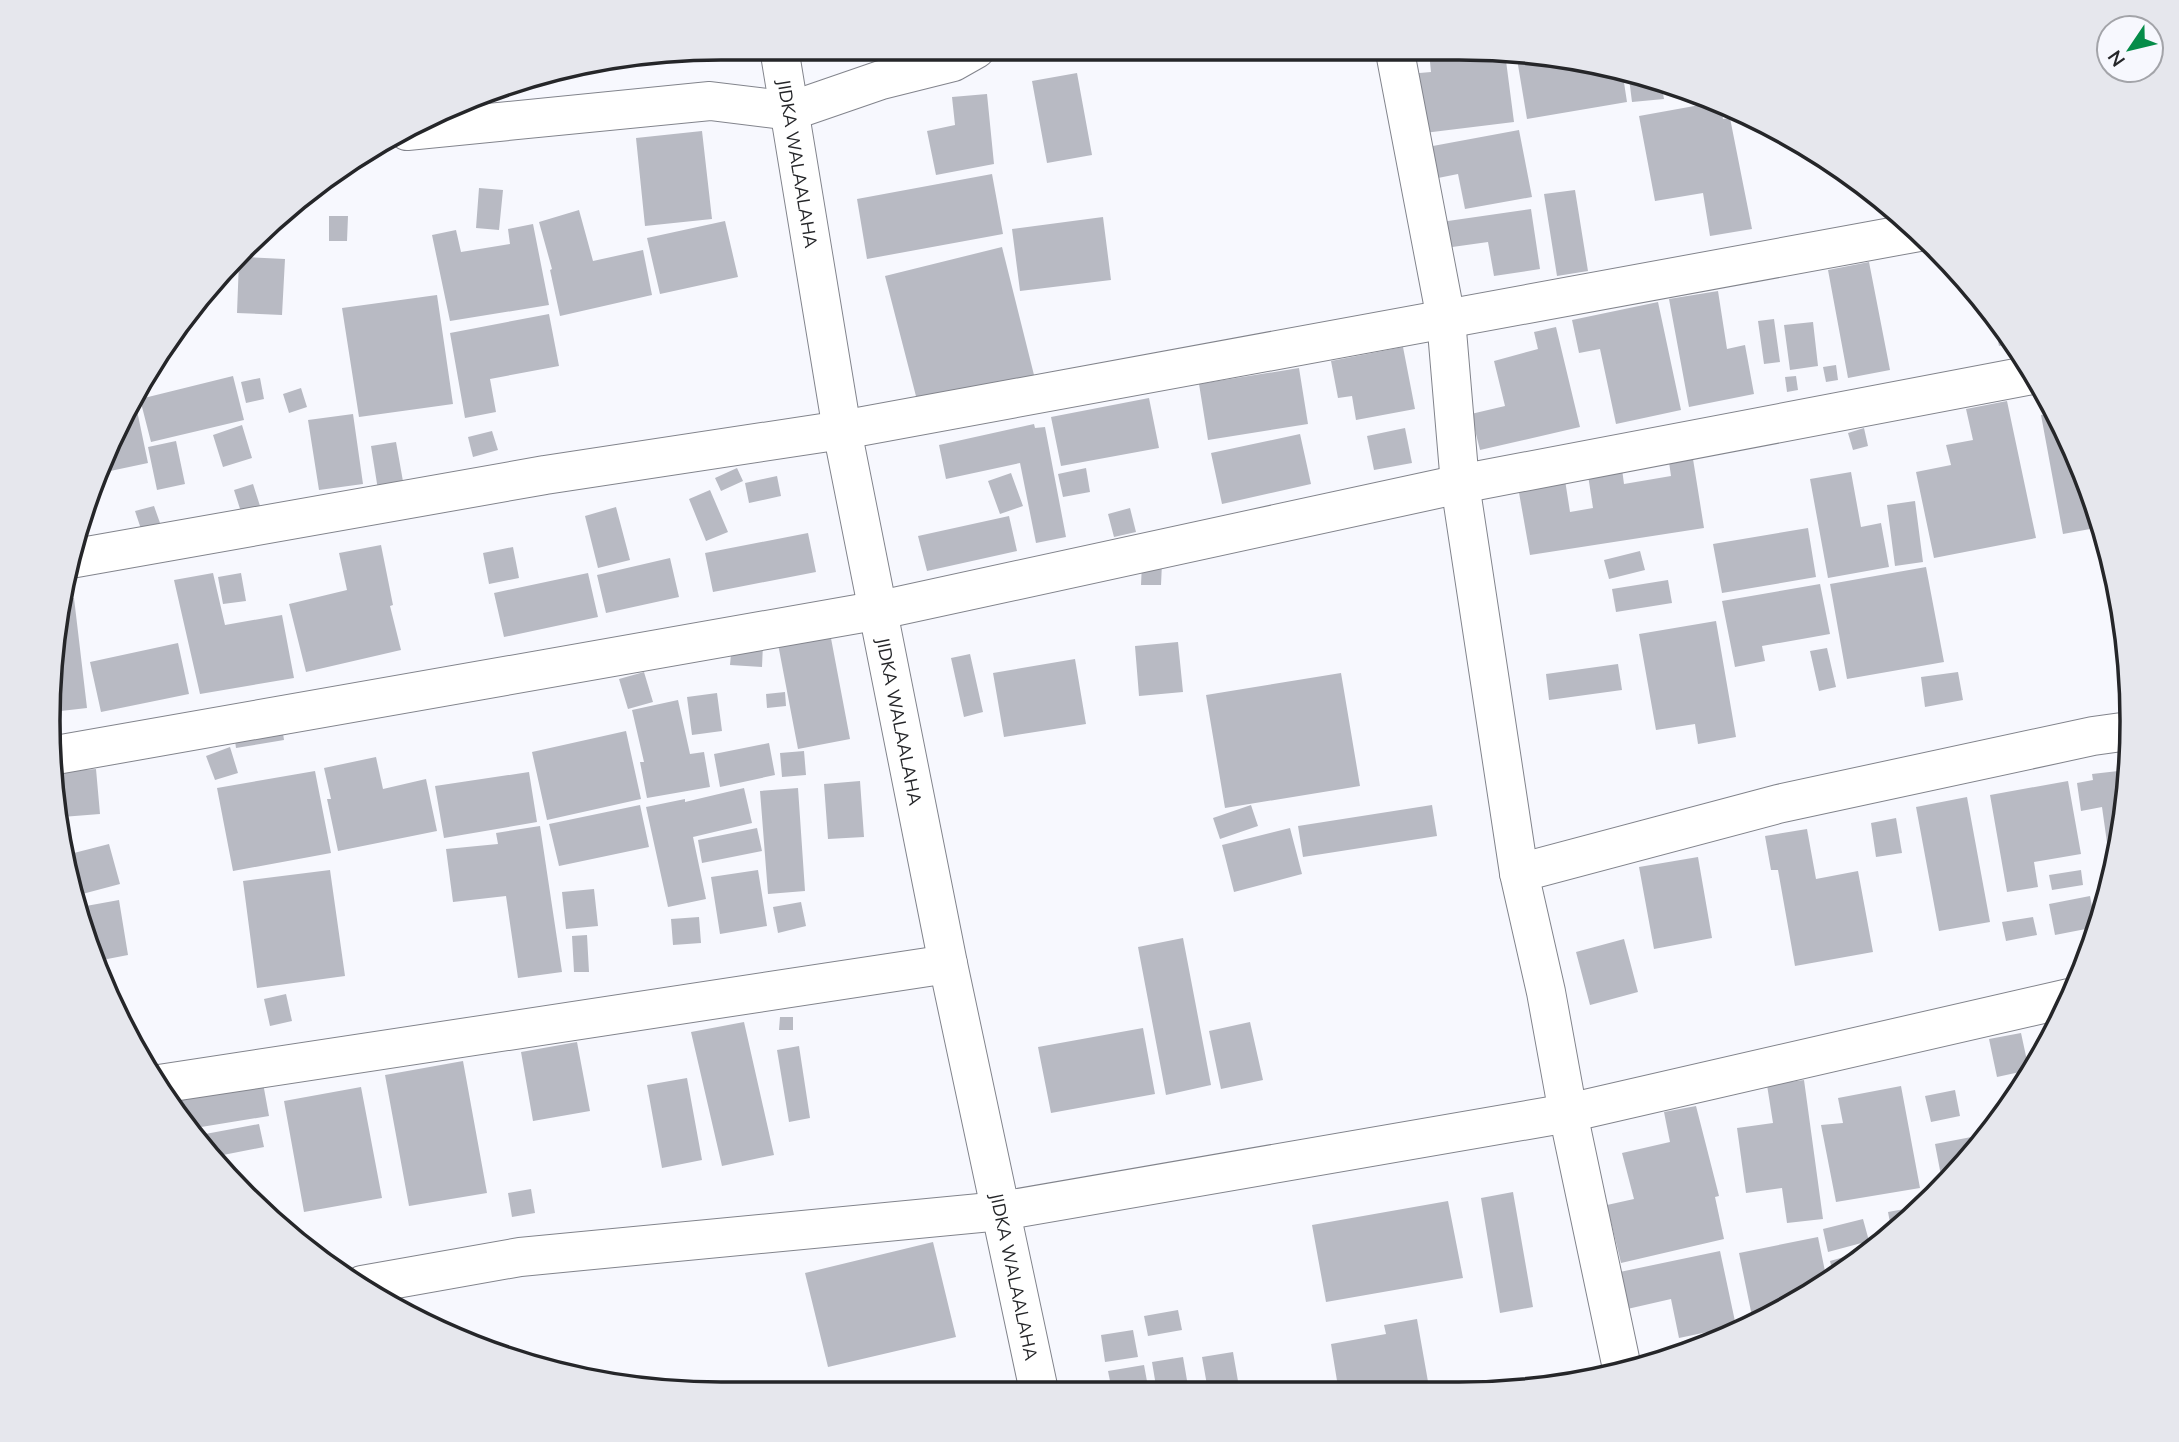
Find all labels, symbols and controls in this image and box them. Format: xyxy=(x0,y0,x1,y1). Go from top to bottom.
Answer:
north arrow xyxy=(2095,14,2165,84)
text: N xyxy=(2102,46,2130,72)
street label: JIDKA WALAALAHA xyxy=(773,77,823,250)
street label: JIDKA WALAALAHA xyxy=(872,635,928,807)
street label: JIDKA WALAALAHA xyxy=(986,1190,1044,1362)

